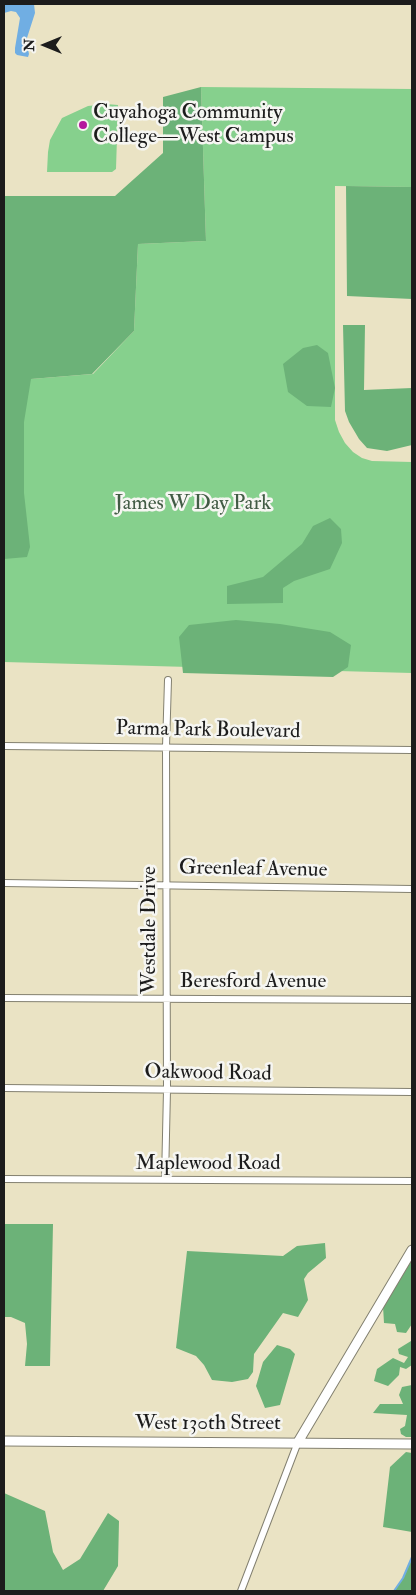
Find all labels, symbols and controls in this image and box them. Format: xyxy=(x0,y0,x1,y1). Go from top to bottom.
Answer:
north arrow xyxy=(20,20,70,70)
text: N xyxy=(21,39,38,51)
place label: Cuyahoga Community College—West Campus xyxy=(93,100,294,150)
marker: Cuyahoga Community College—West Campus xyxy=(77,119,89,131)
park label: James W Day Park xyxy=(115,491,271,517)
street label: Parma Park Boulevard xyxy=(115,717,301,745)
street label: Greenleaf Avenue xyxy=(179,856,327,884)
street label: Westdale Drive xyxy=(137,866,163,994)
street label: Beresford Avenue xyxy=(180,969,326,995)
street label: Oakwood Road xyxy=(144,1060,272,1088)
street label: Maplewood Road xyxy=(135,1151,281,1177)
street label: West 130th Street xyxy=(135,1411,281,1437)

